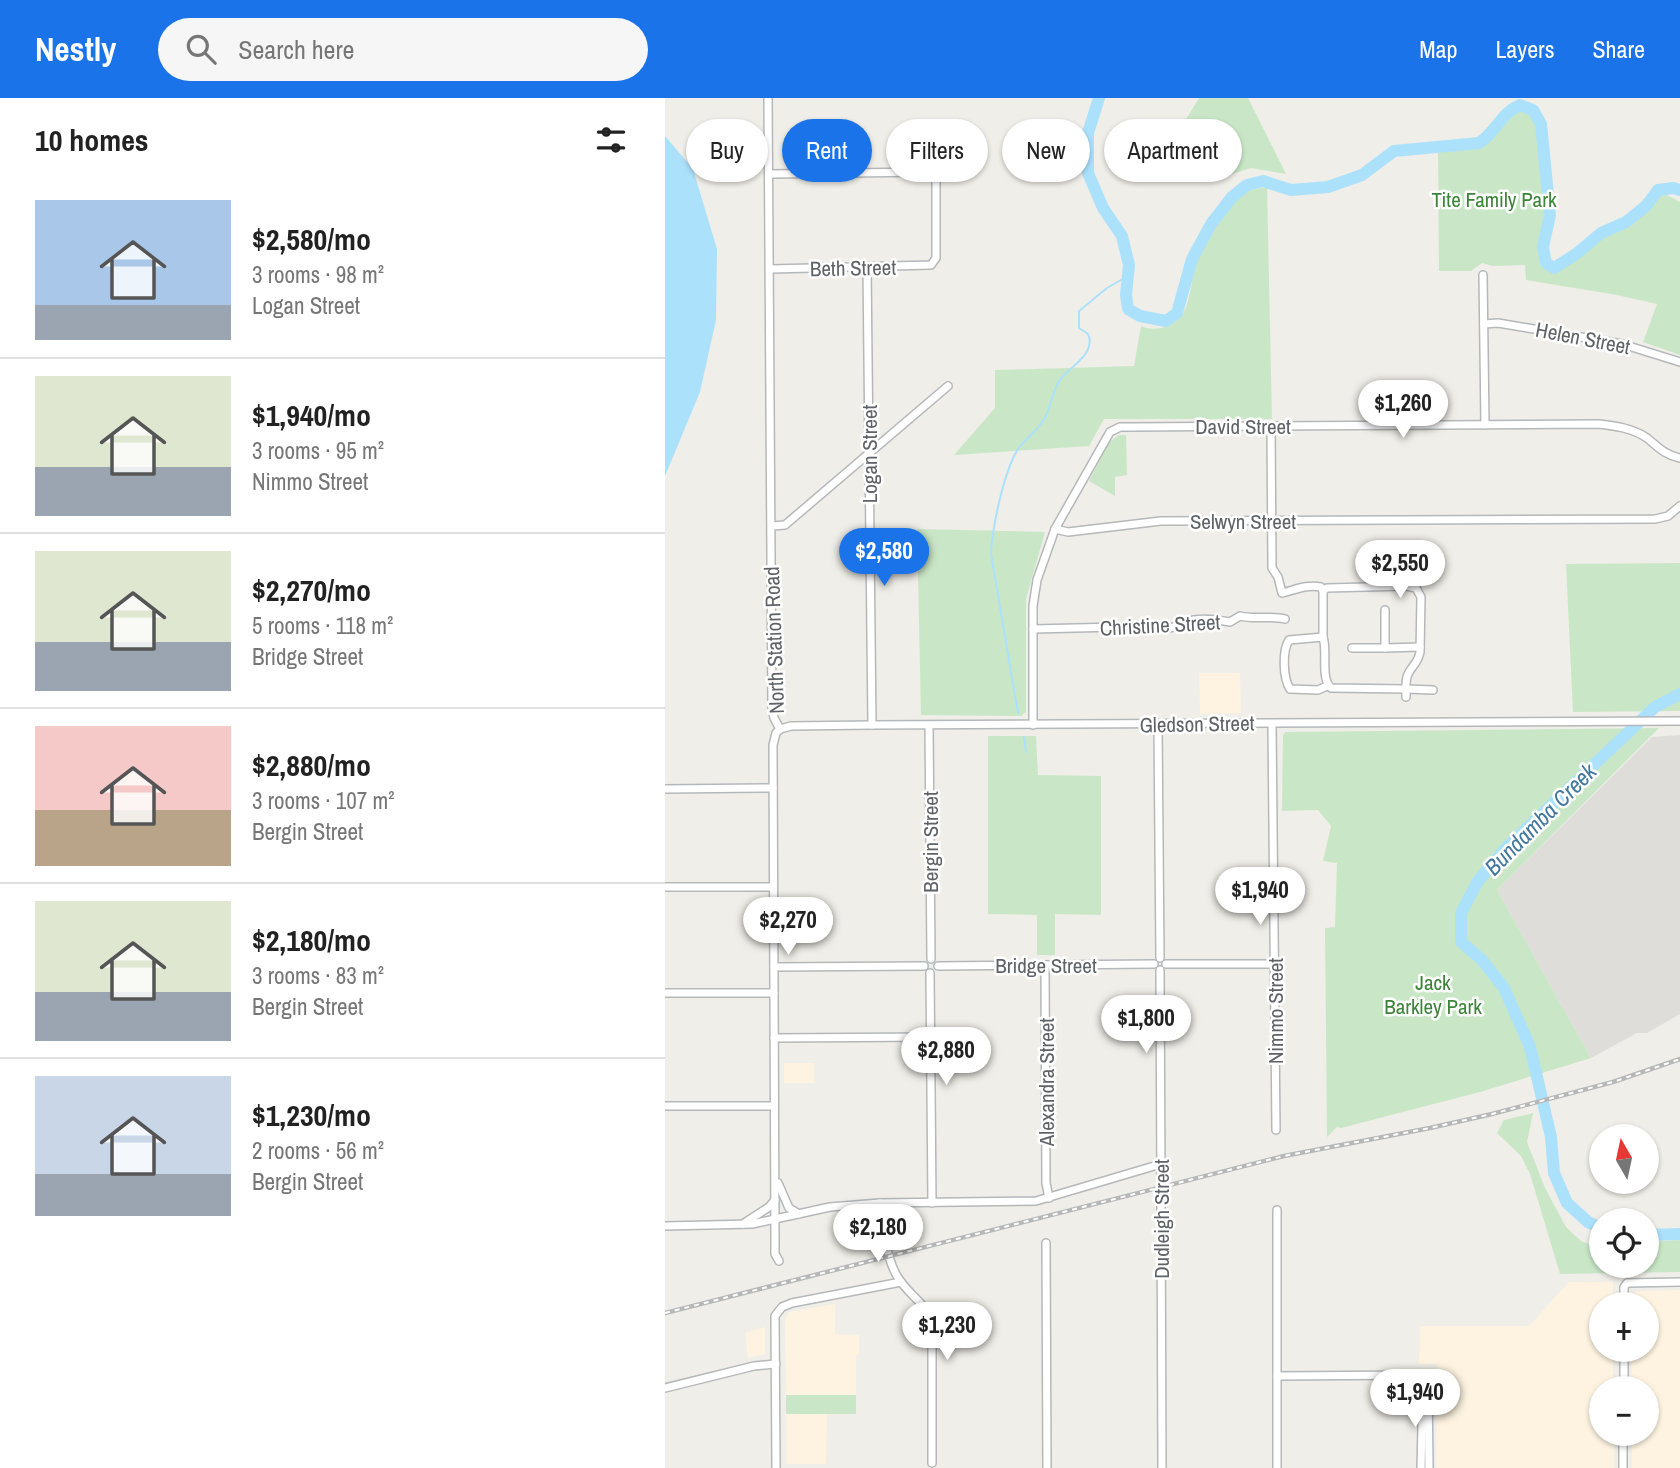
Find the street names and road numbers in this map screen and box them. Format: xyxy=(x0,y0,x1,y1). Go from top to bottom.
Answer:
street label: Beth Street xyxy=(810,253,897,283)
street label: Helen Street xyxy=(1533,315,1633,361)
street label: Logan Street xyxy=(855,404,884,503)
street label: David Street xyxy=(1195,412,1291,441)
street label: Selwyn Street xyxy=(1190,507,1296,536)
street label: North Station Road xyxy=(757,566,791,714)
street label: Christine Street xyxy=(1099,607,1221,643)
street label: Gledson Street xyxy=(1139,708,1255,740)
street label: Bergin Street xyxy=(916,791,945,893)
street label: Bridge Street xyxy=(995,951,1097,980)
street label: Nimmo Street xyxy=(1261,958,1290,1064)
street label: Alexandra Street xyxy=(1032,1018,1061,1147)
street label: Dudleigh Street xyxy=(1147,1159,1176,1279)

